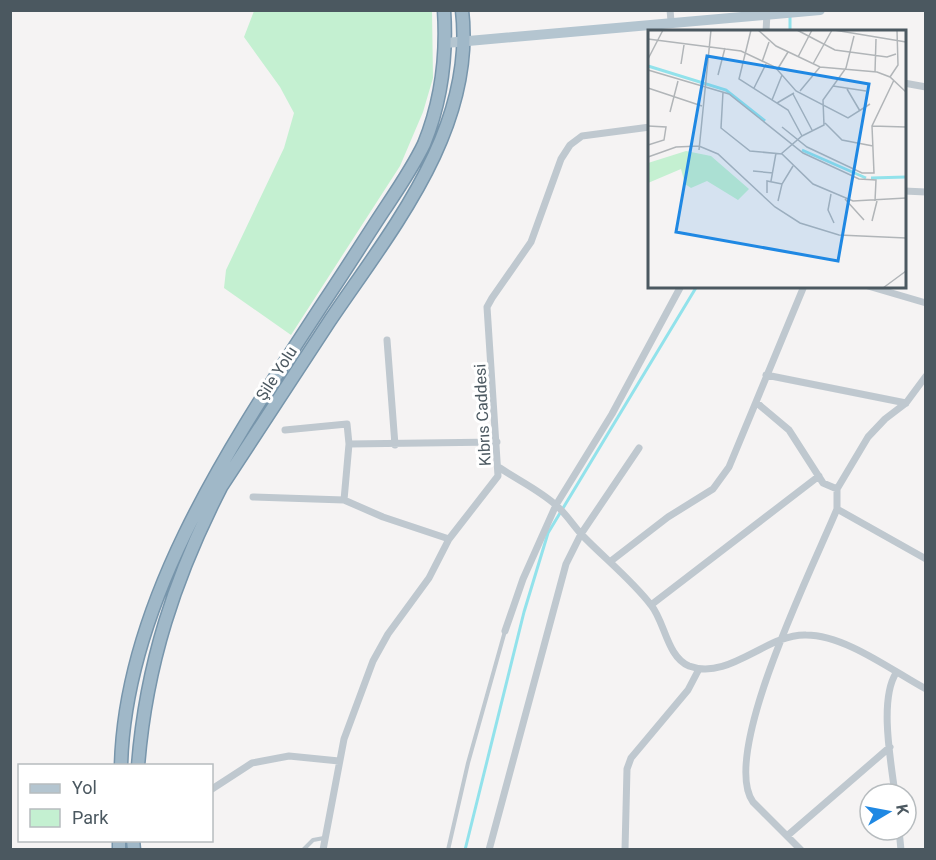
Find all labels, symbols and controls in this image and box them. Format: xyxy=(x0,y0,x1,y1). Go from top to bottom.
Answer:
inset map xyxy=(648,30,906,288)
street label: Şile Yolu xyxy=(252,343,301,404)
street label: Kıbrıs Caddesi xyxy=(470,363,495,467)
legend xyxy=(18,764,213,842)
text: Yol xyxy=(72,777,97,798)
north arrow xyxy=(858,782,918,842)
text: K xyxy=(892,803,913,817)
text: Park xyxy=(72,807,109,828)

